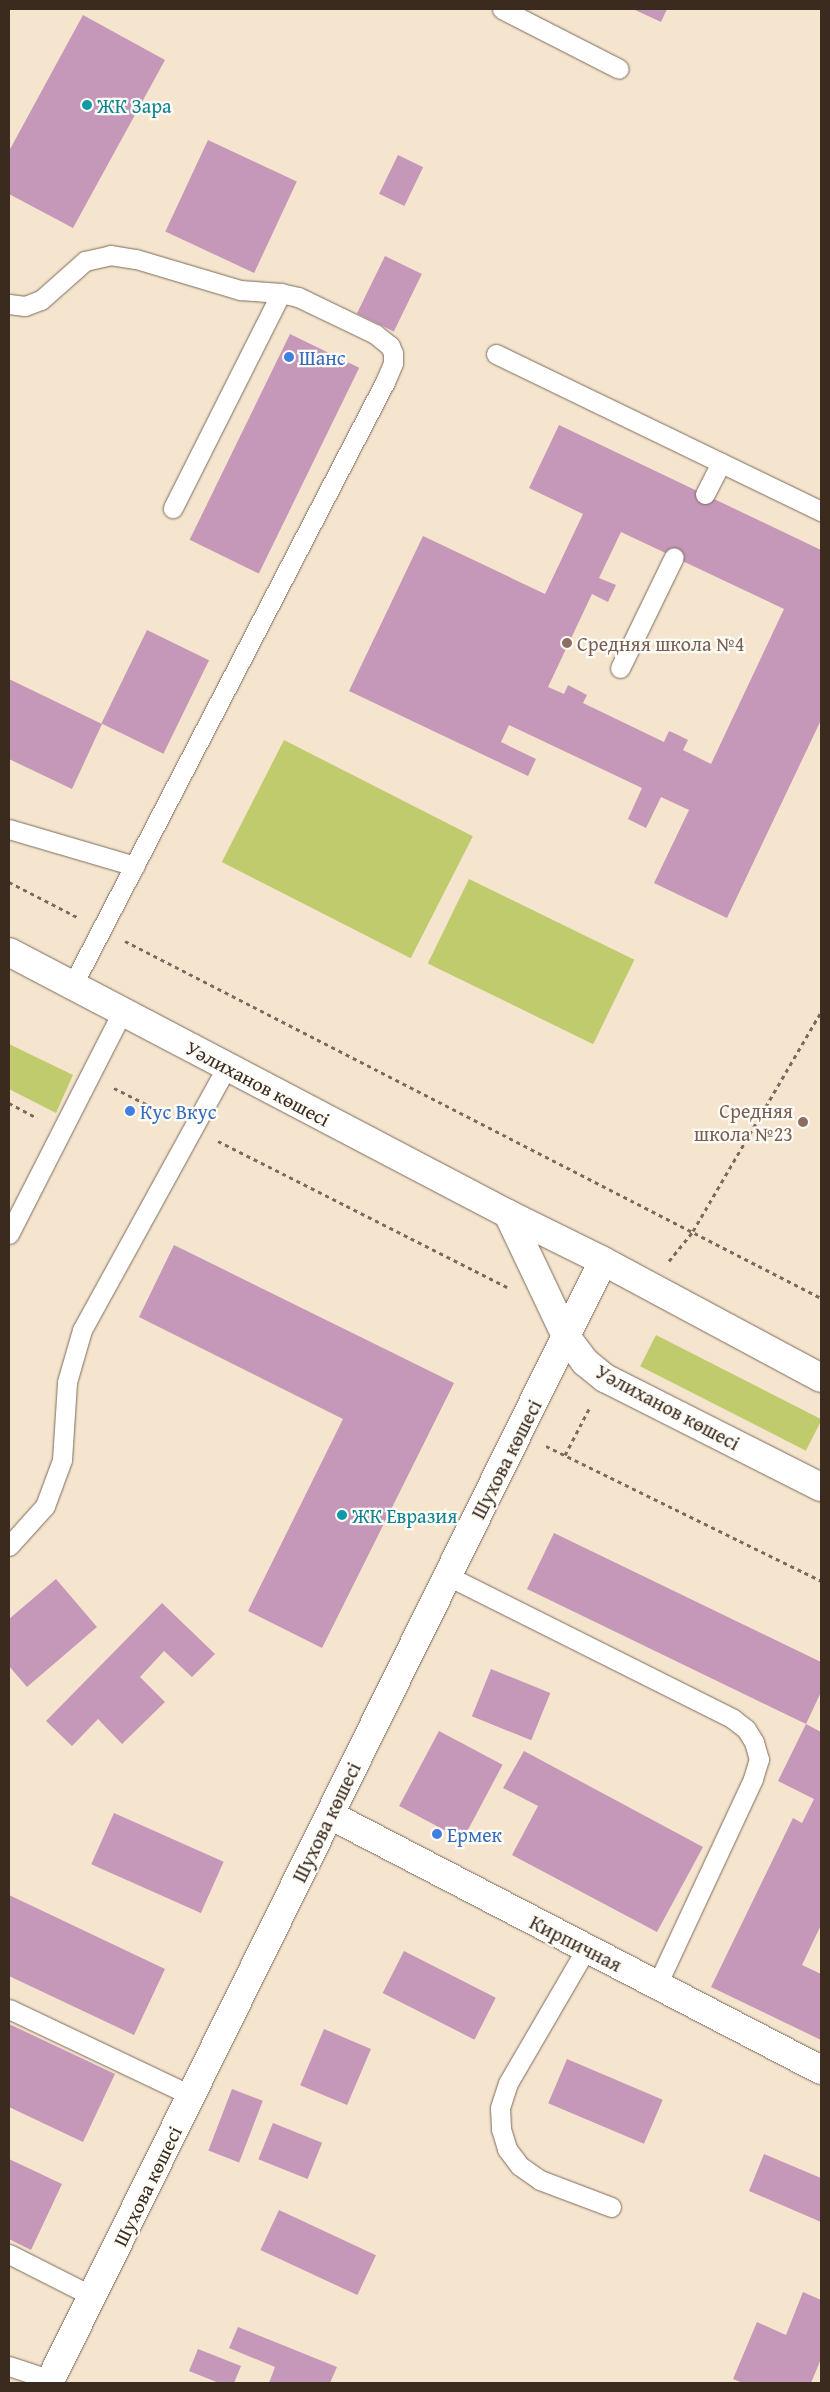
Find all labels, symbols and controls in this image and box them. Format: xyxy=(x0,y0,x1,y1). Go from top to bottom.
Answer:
place label: ЖК Зара xyxy=(97,93,172,117)
marker: ЖК Зара xyxy=(81,99,93,111)
place label: Шанс xyxy=(299,345,346,369)
marker: Шанс xyxy=(283,351,295,363)
place label: Средняя школа №4 xyxy=(577,631,744,655)
marker: Средняя школа №4 xyxy=(561,637,573,649)
street label: Уәлиханов көшесі xyxy=(182,1035,334,1131)
place label: Средняя школа №23 xyxy=(694,1098,793,1145)
place label: Кус Вкус xyxy=(140,1099,217,1123)
marker: Кус Вкус xyxy=(124,1105,136,1117)
marker: Средняя школа №23 xyxy=(797,1116,809,1128)
street label: Уәлиханов көшесі xyxy=(592,1359,744,1455)
street label: Шухова көшесі xyxy=(466,1395,546,1523)
place label: ЖК Евразия xyxy=(352,1503,457,1527)
marker: ЖК Евразия xyxy=(336,1509,348,1521)
street label: Шухова көшесі xyxy=(287,1758,365,1886)
place label: Ермек xyxy=(447,1822,502,1846)
marker: Ермек xyxy=(431,1828,443,1840)
street label: Кирпичная xyxy=(526,1910,626,1976)
street label: Шухова көшесі xyxy=(108,2122,186,2250)

